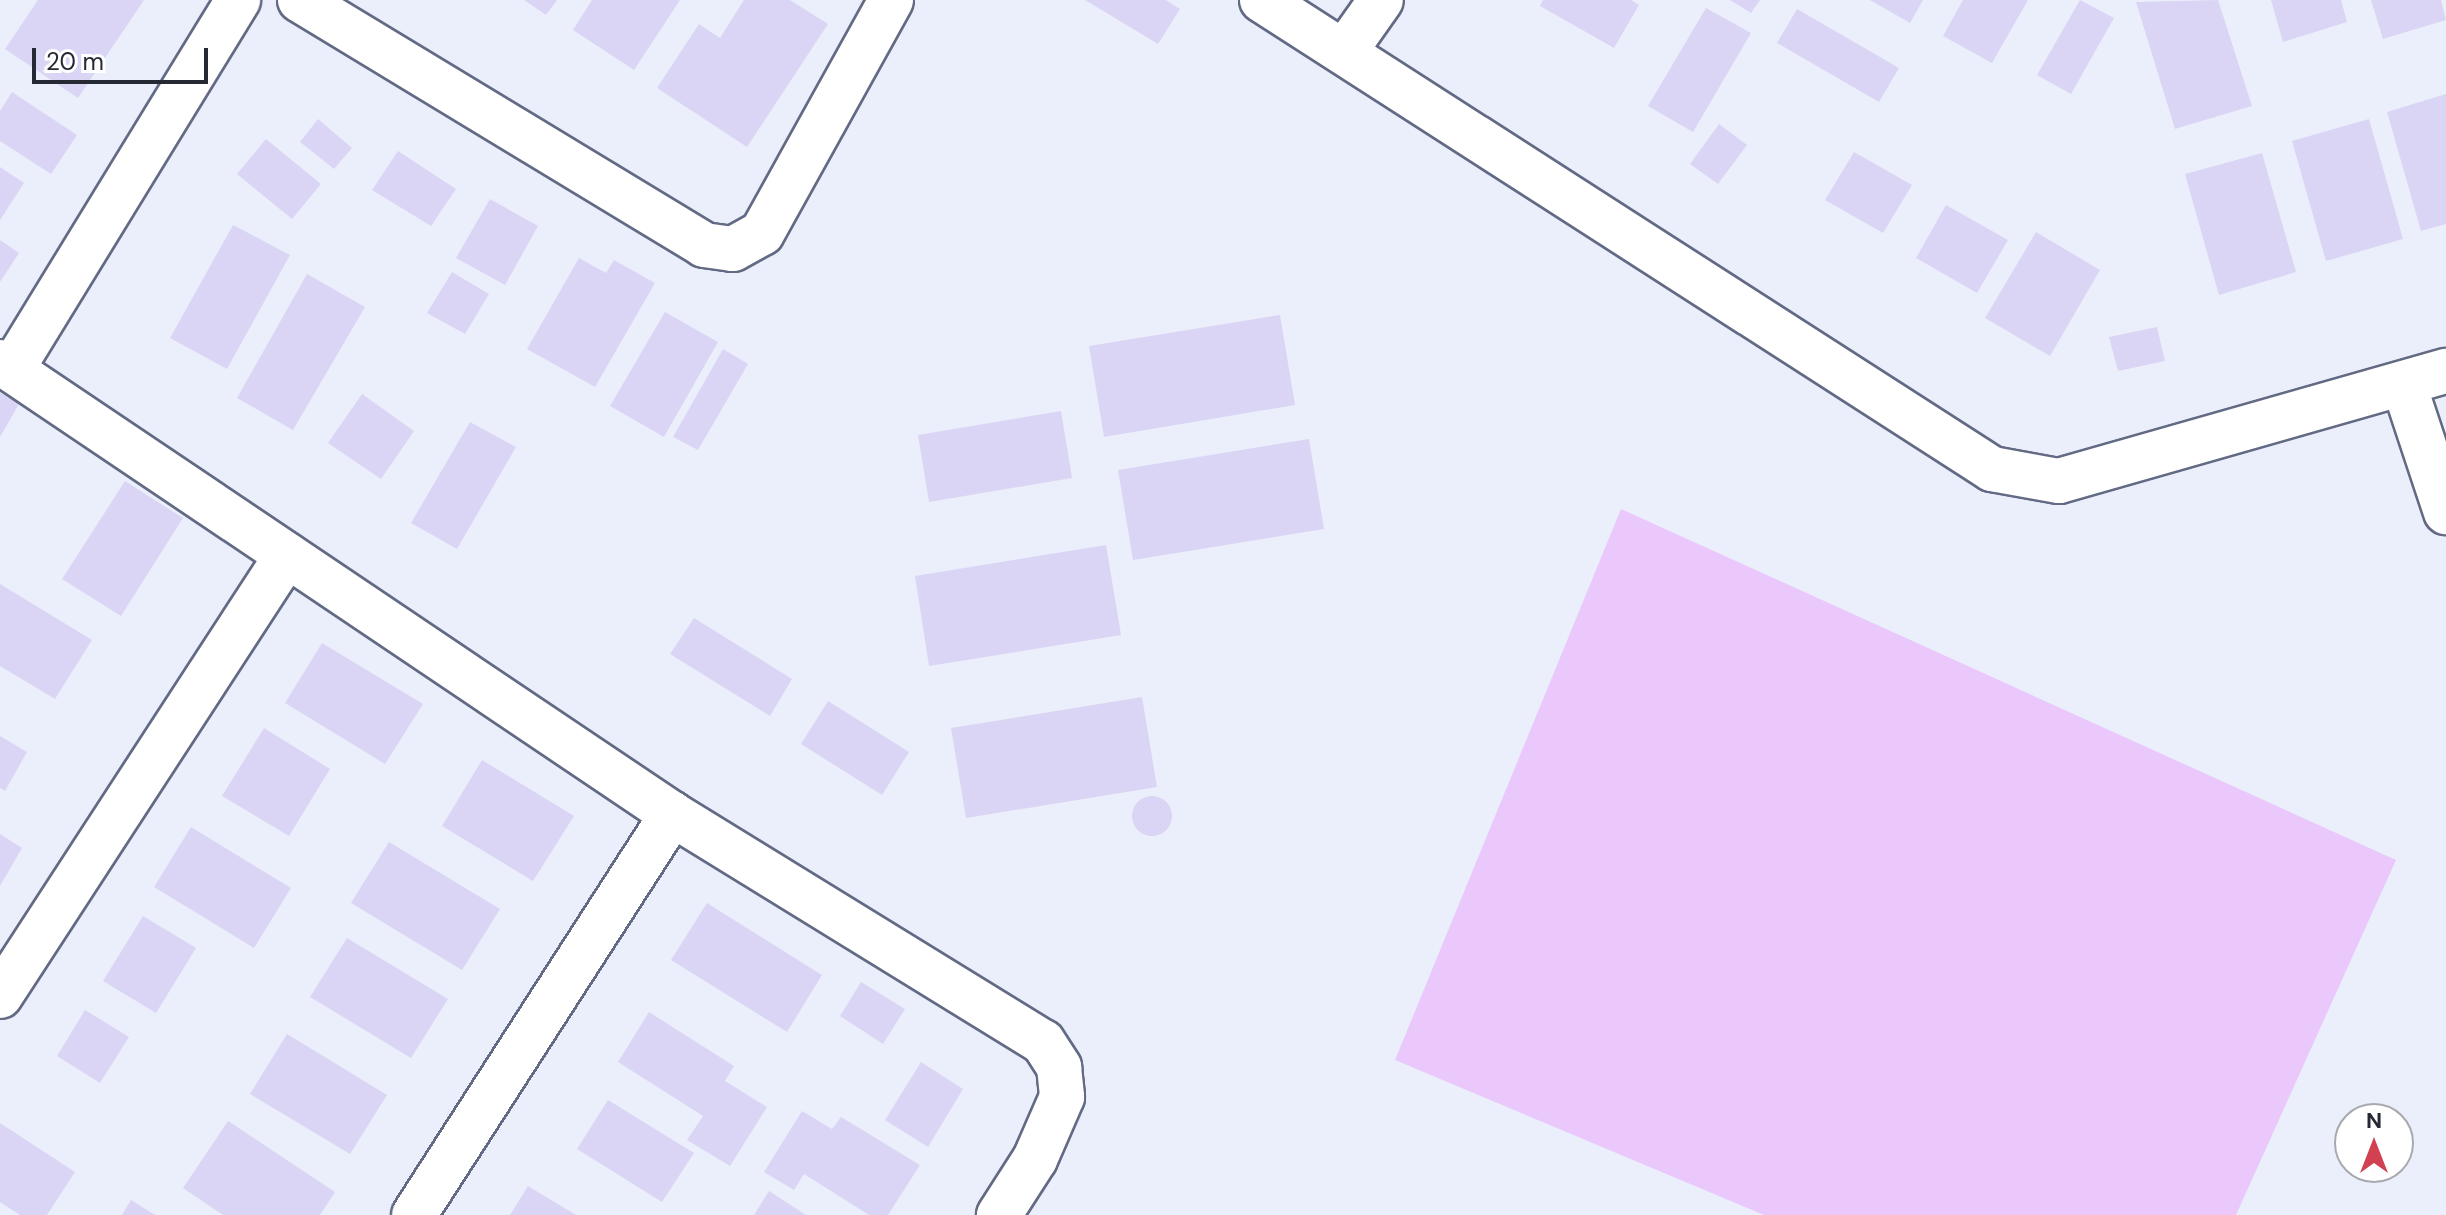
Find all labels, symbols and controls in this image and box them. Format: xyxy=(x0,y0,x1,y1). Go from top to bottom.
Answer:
scale bar xyxy=(36,32,212,82)
text: 20 m xyxy=(46,46,104,77)
north arrow xyxy=(2334,1103,2414,1183)
text: N xyxy=(2366,1106,2382,1135)

